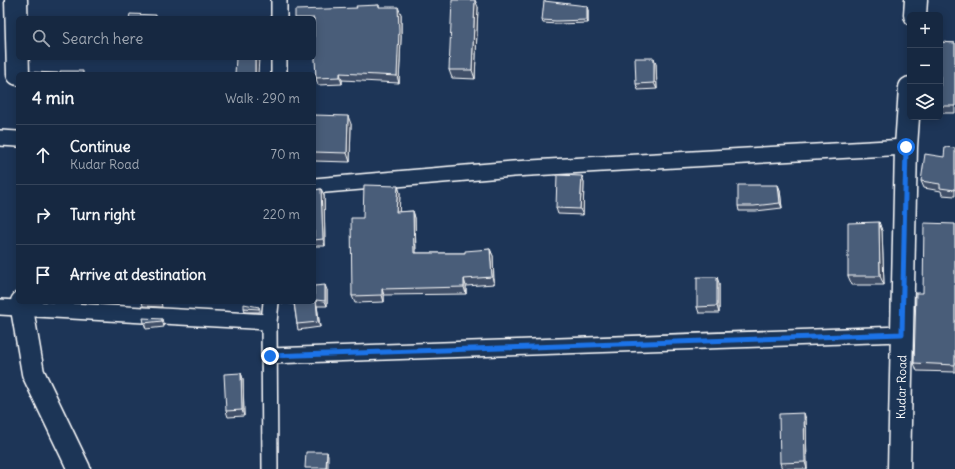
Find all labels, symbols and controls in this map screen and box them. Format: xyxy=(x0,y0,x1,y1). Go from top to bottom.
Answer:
map controls xyxy=(907,12,943,120)
button: + xyxy=(907,12,943,48)
search box xyxy=(16,16,316,60)
icon: search xyxy=(30,27,52,49)
text: Search here xyxy=(62,29,143,48)
button: − xyxy=(907,48,943,84)
button: layers xyxy=(907,84,943,120)
text: 4 min xyxy=(32,87,74,109)
text: Walk · 290 m xyxy=(225,90,300,107)
text: Continue xyxy=(70,137,131,156)
route start xyxy=(897,138,915,156)
icon: ahead xyxy=(32,144,54,166)
text: 70 m xyxy=(271,146,300,163)
text: Kudar Road xyxy=(70,156,139,173)
icon: right xyxy=(32,204,54,226)
text: Turn right xyxy=(70,205,135,224)
text: 220 m xyxy=(263,206,300,223)
icon: arrive xyxy=(32,264,54,286)
text: Arrive at destination xyxy=(70,265,206,284)
route end xyxy=(261,347,279,365)
street label: Kudar Road xyxy=(893,355,909,419)

